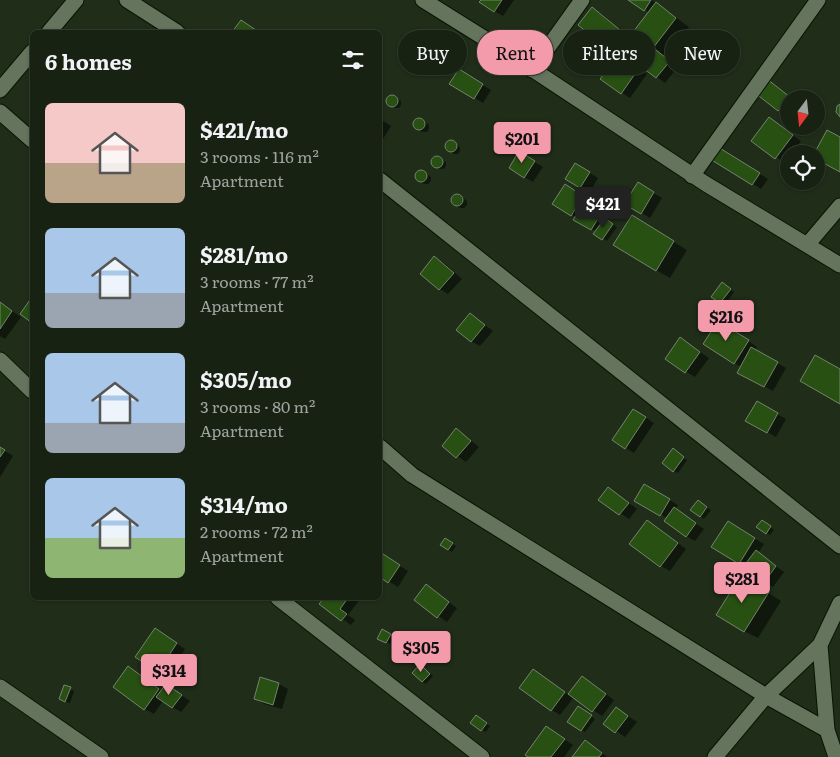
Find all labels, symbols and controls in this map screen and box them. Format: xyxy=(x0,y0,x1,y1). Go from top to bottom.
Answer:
chip: Buy xyxy=(398,30,467,75)
chip: Rent xyxy=(477,30,553,75)
chip: Filters xyxy=(563,30,655,75)
chip: New xyxy=(665,30,740,75)
text: 6 homes xyxy=(45,45,132,76)
icon: filters xyxy=(339,46,367,74)
north arrow xyxy=(780,90,825,135)
map controls xyxy=(780,90,825,190)
text: $421/mo xyxy=(200,113,288,144)
pin: $201 xyxy=(492,121,552,164)
icon: home xyxy=(85,123,145,183)
text: $201 xyxy=(505,126,539,150)
text: 3 rooms · 116 m² xyxy=(200,144,319,168)
button: locate xyxy=(780,145,825,190)
text: Apartment xyxy=(200,168,284,192)
pin: $421 xyxy=(573,186,633,229)
text: $421 xyxy=(586,191,620,215)
text: $281/mo xyxy=(200,238,288,269)
icon: home xyxy=(85,248,145,308)
text: 3 rooms · 77 m² xyxy=(200,269,314,293)
text: Apartment xyxy=(200,293,284,317)
pin: $216 xyxy=(696,300,756,342)
text: $216 xyxy=(709,304,743,328)
text: $305/mo xyxy=(200,363,292,394)
icon: home xyxy=(85,373,145,433)
text: 3 rooms · 80 m² xyxy=(200,394,315,418)
text: Apartment xyxy=(200,418,284,442)
text: $314/mo xyxy=(200,488,288,519)
icon: home xyxy=(85,498,145,558)
text: 2 rooms · 72 m² xyxy=(200,519,313,543)
text: Apartment xyxy=(200,543,284,567)
pin: $281 xyxy=(712,562,772,604)
text: $281 xyxy=(725,566,759,590)
pin: $305 xyxy=(391,630,451,673)
text: $305 xyxy=(403,635,439,659)
pin: $314 xyxy=(139,654,199,696)
text: $314 xyxy=(152,658,186,682)

